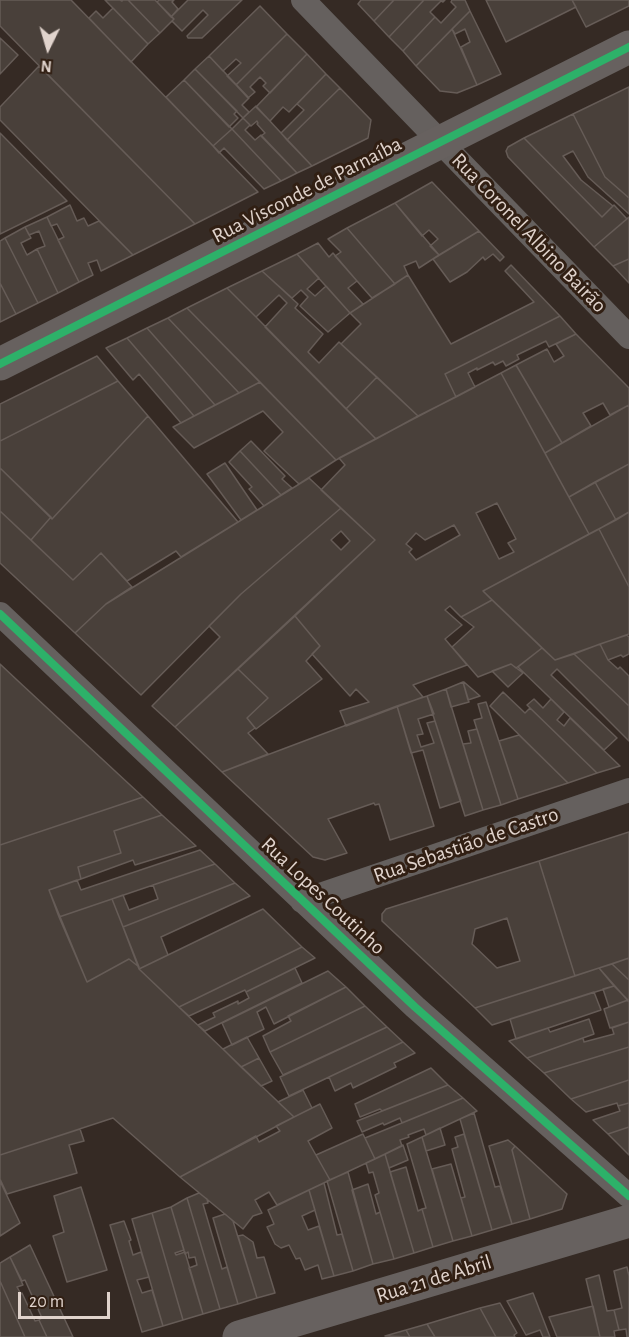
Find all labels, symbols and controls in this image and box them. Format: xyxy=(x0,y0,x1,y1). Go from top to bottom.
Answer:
north arrow xyxy=(18,18,78,78)
text: N xyxy=(40,57,53,74)
street label: Rua Visconde de Parnaíba xyxy=(208,131,406,249)
street label: Rua Coronel Albino Bairão xyxy=(446,148,612,318)
street label: Rua Sebastião de Castro xyxy=(370,802,562,888)
street label: Rua Lopes Coutinho xyxy=(256,832,390,960)
street label: Rua 21 de Abril xyxy=(373,1250,495,1308)
scale bar xyxy=(21,1280,112,1318)
text: 20 m xyxy=(29,1293,64,1311)

